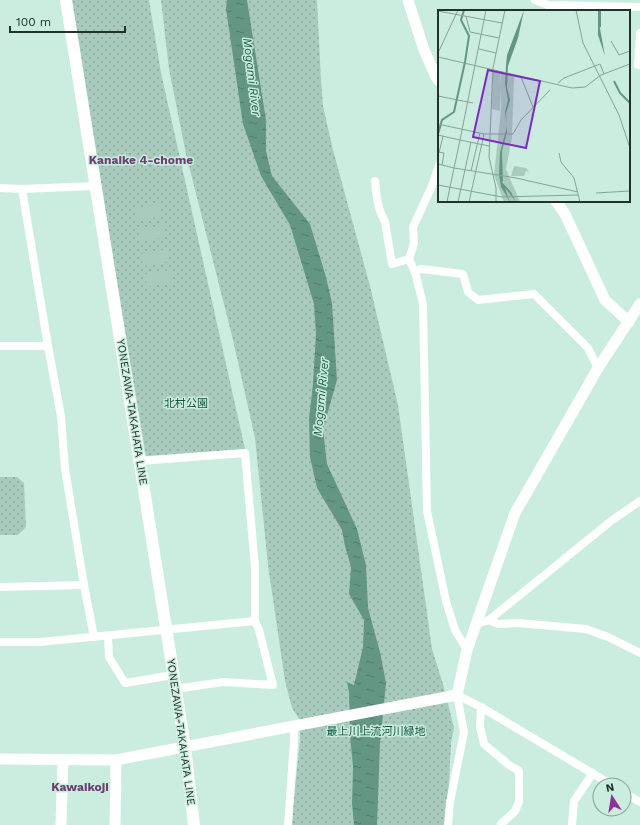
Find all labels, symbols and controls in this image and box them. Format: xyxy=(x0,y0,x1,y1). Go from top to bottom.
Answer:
scale bar xyxy=(10,8,125,34)
inset map xyxy=(438,10,630,202)
text: 100 m xyxy=(16,15,51,29)
water label: Mogami River xyxy=(240,37,264,118)
district label: Kanaike 4-chome xyxy=(89,153,193,167)
street label: YONEZAWA-TAKAHATA LINE xyxy=(114,338,150,486)
water label: Mogami River xyxy=(311,356,332,437)
park label: 北村公園 xyxy=(164,397,208,410)
street label: YONEZAWA-TAKAHATA LINE xyxy=(164,658,198,806)
park label: 最上川上流河川緑地 xyxy=(327,725,426,738)
north arrow xyxy=(592,777,632,817)
district label: Kawaikoji xyxy=(51,780,109,794)
text: N xyxy=(605,781,615,795)

